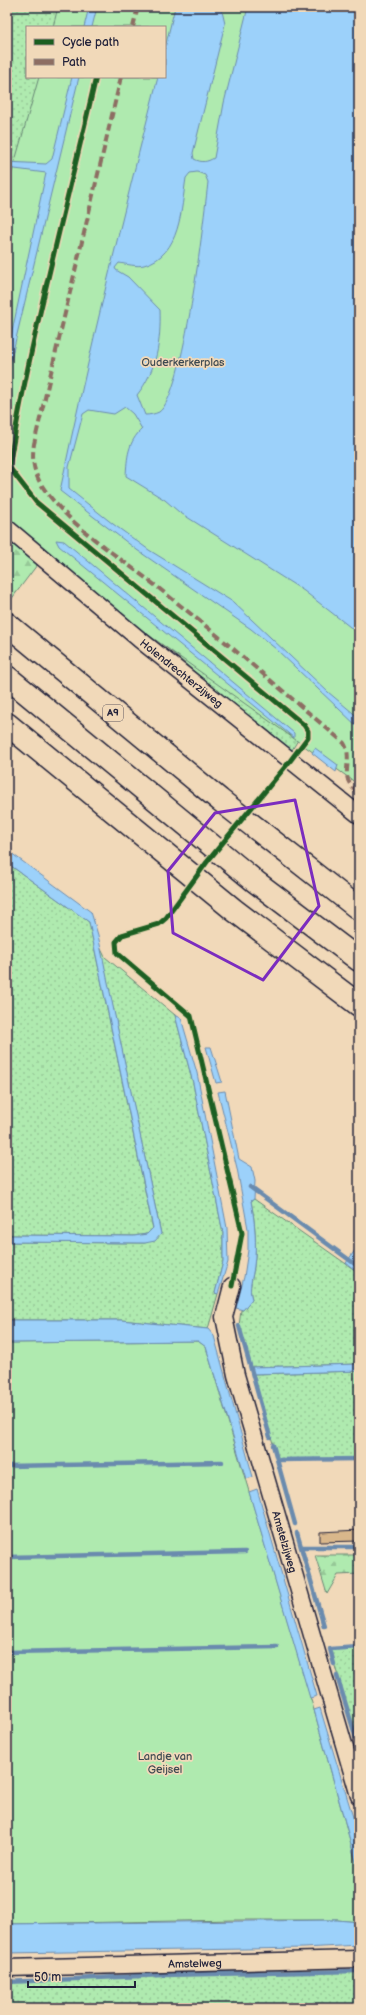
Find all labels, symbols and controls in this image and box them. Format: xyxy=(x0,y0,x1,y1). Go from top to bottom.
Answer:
legend xyxy=(26,26,166,78)
text: Cycle path xyxy=(62,35,119,50)
text: Path xyxy=(62,55,87,70)
park label: Ouderkerkerplas xyxy=(141,356,225,369)
street label: Holendrechterzijweg xyxy=(138,636,226,710)
road number: A9 xyxy=(103,705,123,721)
street label: Amstelzijweg xyxy=(270,1509,300,1574)
park label: Landje van Geijsel xyxy=(138,1750,192,1776)
street label: Amstelweg xyxy=(168,1956,222,1970)
scale bar xyxy=(28,1963,135,1989)
text: 50 m xyxy=(34,1970,61,1985)

